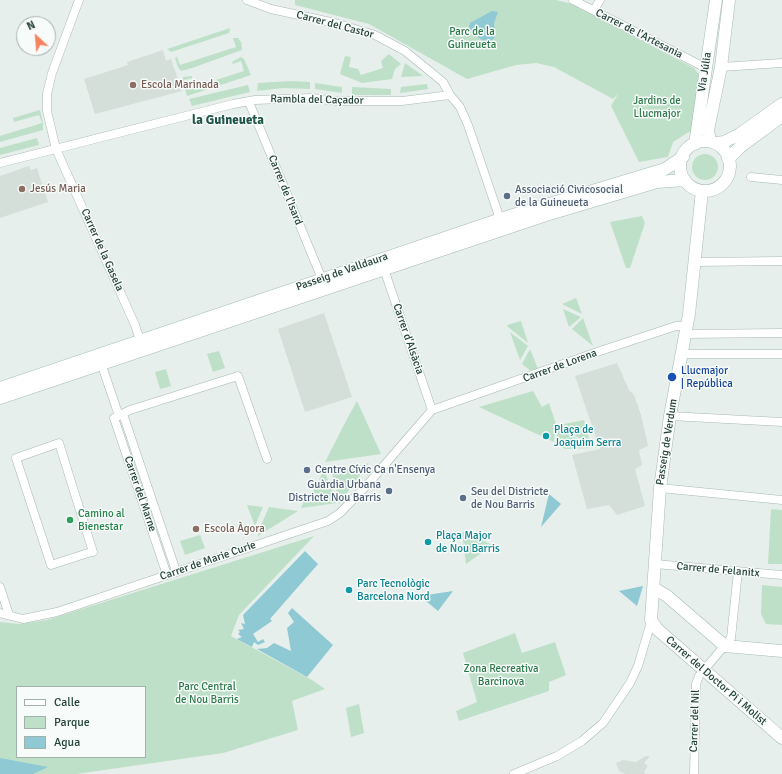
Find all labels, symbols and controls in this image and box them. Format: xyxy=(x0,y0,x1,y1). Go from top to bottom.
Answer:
street label: Carrer de l'Artesania xyxy=(593,6,685,62)
street label: Carrer del Castor xyxy=(295,8,375,42)
north arrow xyxy=(16,16,56,56)
text: N xyxy=(25,18,37,33)
park label: Parc de la Guineueta xyxy=(448,25,496,51)
street label: Via Júlia xyxy=(695,51,715,93)
place label: Escola Marinada xyxy=(141,78,219,92)
marker: Escola Marinada xyxy=(128,80,138,90)
street label: Rambla del Caçador xyxy=(270,93,364,107)
park label: Jardins de Llucmajor xyxy=(633,94,681,120)
district label: la Guineueta xyxy=(192,113,264,129)
street label: Carrer de l'Isard xyxy=(265,153,305,227)
place label: Jesús Maria xyxy=(30,182,86,196)
place label: Associació Civicosocial de la Guineueta xyxy=(515,183,623,209)
marker: Jesús Maria xyxy=(17,184,27,194)
marker: Associació Civicosocial de la Guineueta xyxy=(502,191,512,201)
street label: Carrer de la Gasela xyxy=(78,207,126,293)
street label: Passeig de Valldaura xyxy=(294,250,390,294)
street label: Carrer d'Alsàcia xyxy=(390,302,426,376)
street label: Carrer de Lorena xyxy=(521,346,599,386)
place label: Llucmajor | República xyxy=(681,364,733,390)
marker: Llucmajor | República xyxy=(666,371,678,383)
street label: Passeig de Verdum xyxy=(654,398,680,486)
place label: Plaça de Joaquim Serra xyxy=(554,423,621,449)
marker: Plaça de Joaquim Serra xyxy=(541,431,551,441)
street label: Carrer del Marne xyxy=(121,455,159,533)
place label: Centre Cívic Ca n'Ensenya xyxy=(315,463,435,477)
marker: Centre Cívic Ca n'Ensenya xyxy=(302,465,312,475)
place label: Guàrdia Urbana Districte Nou Barris xyxy=(288,478,381,504)
place label: Seu del Districte de Nou Barris xyxy=(471,485,548,511)
marker: Guàrdia Urbana Districte Nou Barris xyxy=(384,486,394,496)
marker: Seu del Districte de Nou Barris xyxy=(458,493,468,503)
place label: Camino al Bienestar xyxy=(78,507,125,533)
marker: Camino al Bienestar xyxy=(65,515,75,525)
place label: Escola Àgora xyxy=(204,522,265,536)
marker: Escola Àgora xyxy=(191,524,201,534)
place label: Plaça Major de Nou Barris xyxy=(436,529,500,555)
marker: Plaça Major de Nou Barris xyxy=(423,537,433,547)
street label: Carrer de Marie Curie xyxy=(158,538,258,584)
street label: Carrer de Felanitx xyxy=(676,560,760,580)
place label: Parc Tecnològic Barcelona Nord xyxy=(357,577,430,603)
marker: Parc Tecnològic Barcelona Nord xyxy=(344,585,354,595)
street label: Carrer del Doctor Pi i Molist xyxy=(663,634,769,728)
park label: Zona Recreativa Barcinova xyxy=(464,662,538,688)
park label: Parc Central de Nou Barris xyxy=(175,680,239,706)
legend xyxy=(16,686,146,758)
street label: Carrer del Nil xyxy=(687,689,703,753)
text: Calle xyxy=(54,695,80,710)
text: Parque xyxy=(54,715,90,730)
text: Agua xyxy=(54,735,80,750)

